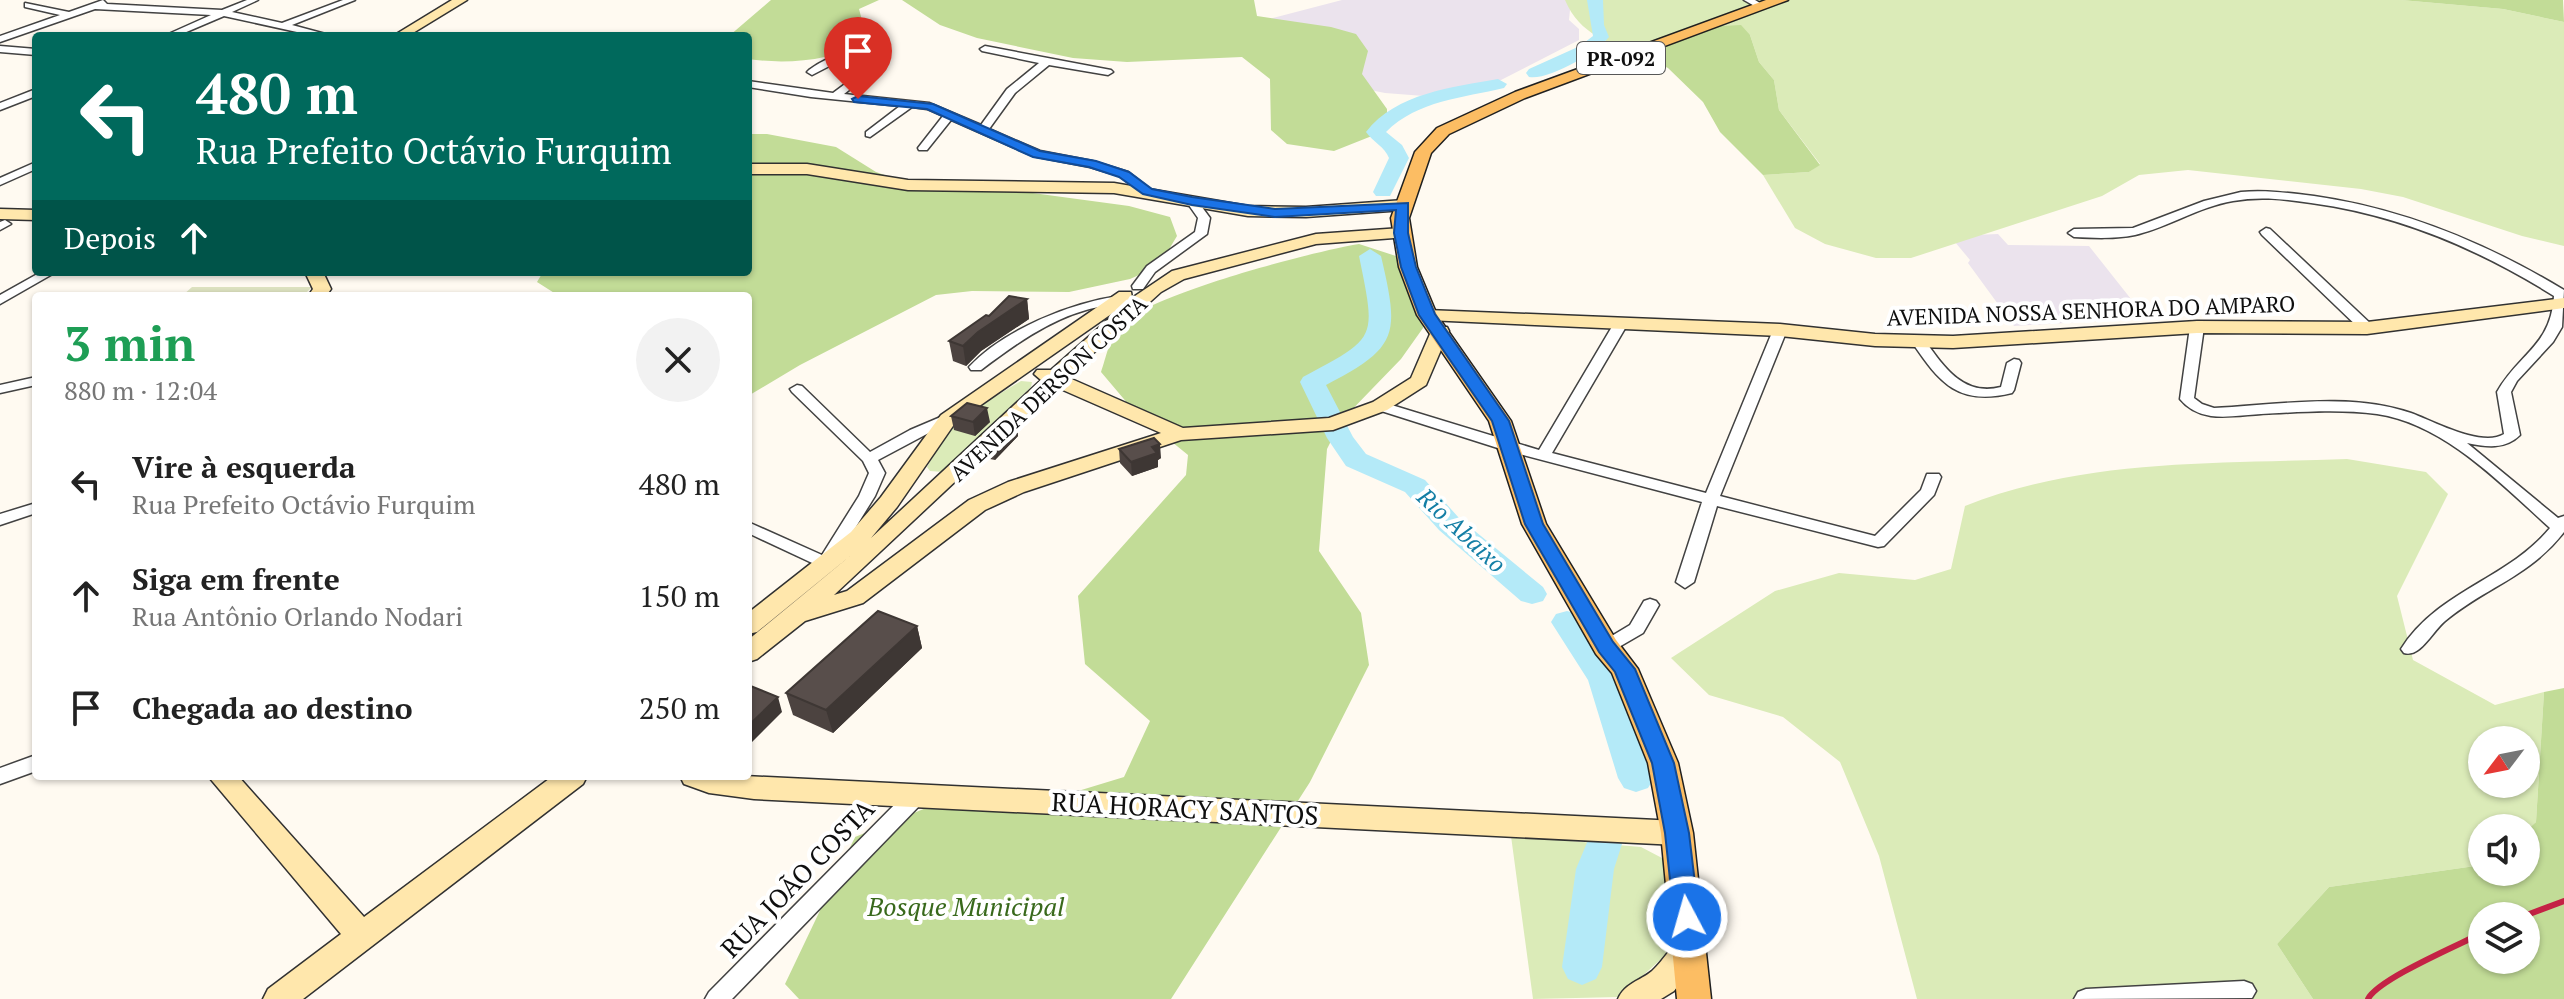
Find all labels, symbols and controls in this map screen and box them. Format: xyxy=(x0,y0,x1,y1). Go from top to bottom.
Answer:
pin xyxy=(824,17,892,99)
icon: arrive xyxy=(836,29,880,73)
road number: PR-092 xyxy=(1577,42,1665,74)
text: 480 m xyxy=(196,56,358,130)
icon: left xyxy=(64,64,168,168)
text: Rua Prefeito Octávio Furquim xyxy=(196,127,672,174)
icon: ahead xyxy=(172,216,216,260)
text: Depois xyxy=(64,218,156,258)
street label: AVENIDA DERSON COSTA xyxy=(943,288,1153,487)
street label: AVENIDA NOSSA SENHORA DO AMPARO xyxy=(1886,288,2296,332)
text: 3 min xyxy=(64,311,195,375)
button: close xyxy=(636,318,720,402)
text: 880 m · 12:04 xyxy=(64,373,217,407)
text: Vire à esquerda xyxy=(132,447,356,487)
icon: left xyxy=(64,462,108,506)
text: 480 m xyxy=(639,464,720,504)
water label: Rio Abaixo xyxy=(1410,480,1513,579)
text: Rua Prefeito Octávio Furquim xyxy=(132,487,475,521)
text: Siga em frente xyxy=(132,559,340,599)
icon: ahead xyxy=(64,574,108,618)
text: 150 m xyxy=(639,576,720,616)
text: Rua Antônio Orlando Nodari xyxy=(132,599,463,633)
icon: arrive xyxy=(64,686,108,730)
text: Chegada ao destino xyxy=(132,688,413,728)
text: 250 m xyxy=(639,688,720,728)
north arrow xyxy=(2468,726,2540,798)
map controls xyxy=(2468,726,2540,974)
street label: RUA HORACY SANTOS xyxy=(1051,784,1319,832)
street label: RUA JOÃO COSTA xyxy=(713,791,881,964)
button: sound xyxy=(2468,814,2540,886)
position arrow xyxy=(1645,875,1729,959)
park label: Bosque Municipal xyxy=(867,889,1065,923)
button: layers xyxy=(2468,902,2540,974)

